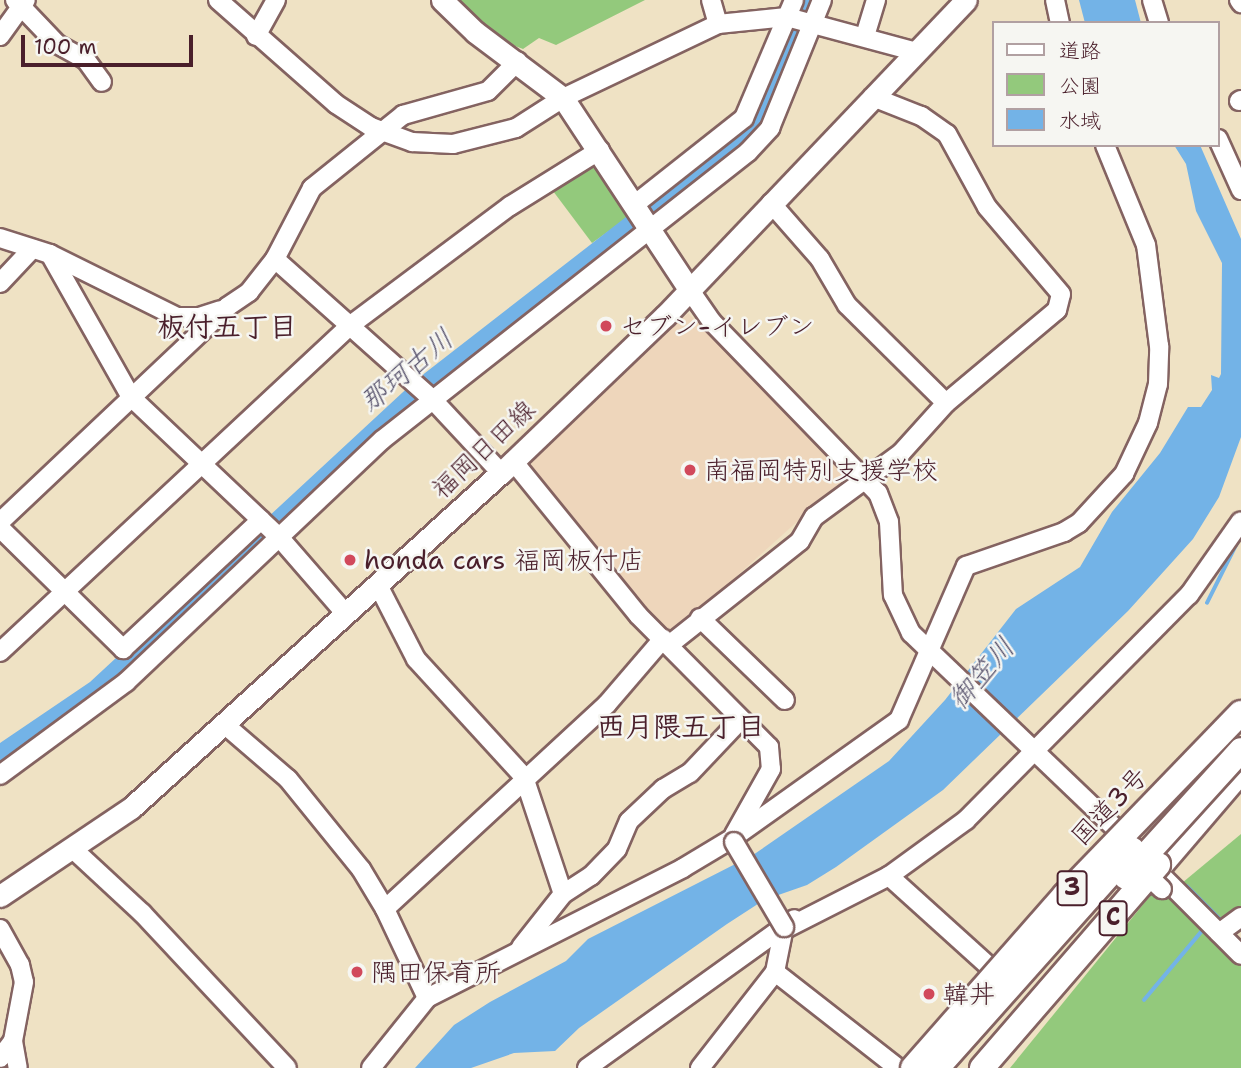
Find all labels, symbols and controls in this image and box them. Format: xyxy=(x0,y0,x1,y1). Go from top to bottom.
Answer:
scale bar xyxy=(24,21,196,65)
legend xyxy=(992,21,1220,147)
text: 100 m xyxy=(34,33,97,61)
text: 道路 xyxy=(1059,37,1101,65)
text: 公園 xyxy=(1059,72,1101,100)
text: 水域 xyxy=(1059,107,1101,135)
district label: 板付五丁目 xyxy=(157,309,297,343)
place label: セブン-イレブン xyxy=(620,310,815,342)
marker: セブン-イレブン xyxy=(598,318,614,334)
water label: 那珂古川 xyxy=(352,321,460,419)
street label: 福岡日田線 xyxy=(425,393,541,505)
place label: 南福岡特別支援学校 xyxy=(704,454,938,486)
marker: 南福岡特別支援学校 xyxy=(682,462,698,478)
place label: honda cars 福岡板付店 xyxy=(364,544,644,576)
marker: honda cars 福岡板付店 xyxy=(342,552,358,568)
water label: 御笠川 xyxy=(941,630,1021,716)
district label: 西月隈五丁目 xyxy=(597,709,765,743)
street label: 国道3号 xyxy=(1064,761,1154,851)
road number: 3 xyxy=(1056,868,1088,908)
road number: C xyxy=(1097,898,1129,938)
place label: 隅田保育所 xyxy=(371,956,501,988)
marker: 隅田保育所 xyxy=(349,964,365,980)
place label: 韓丼 xyxy=(943,978,995,1010)
marker: 韓丼 xyxy=(921,986,937,1002)

